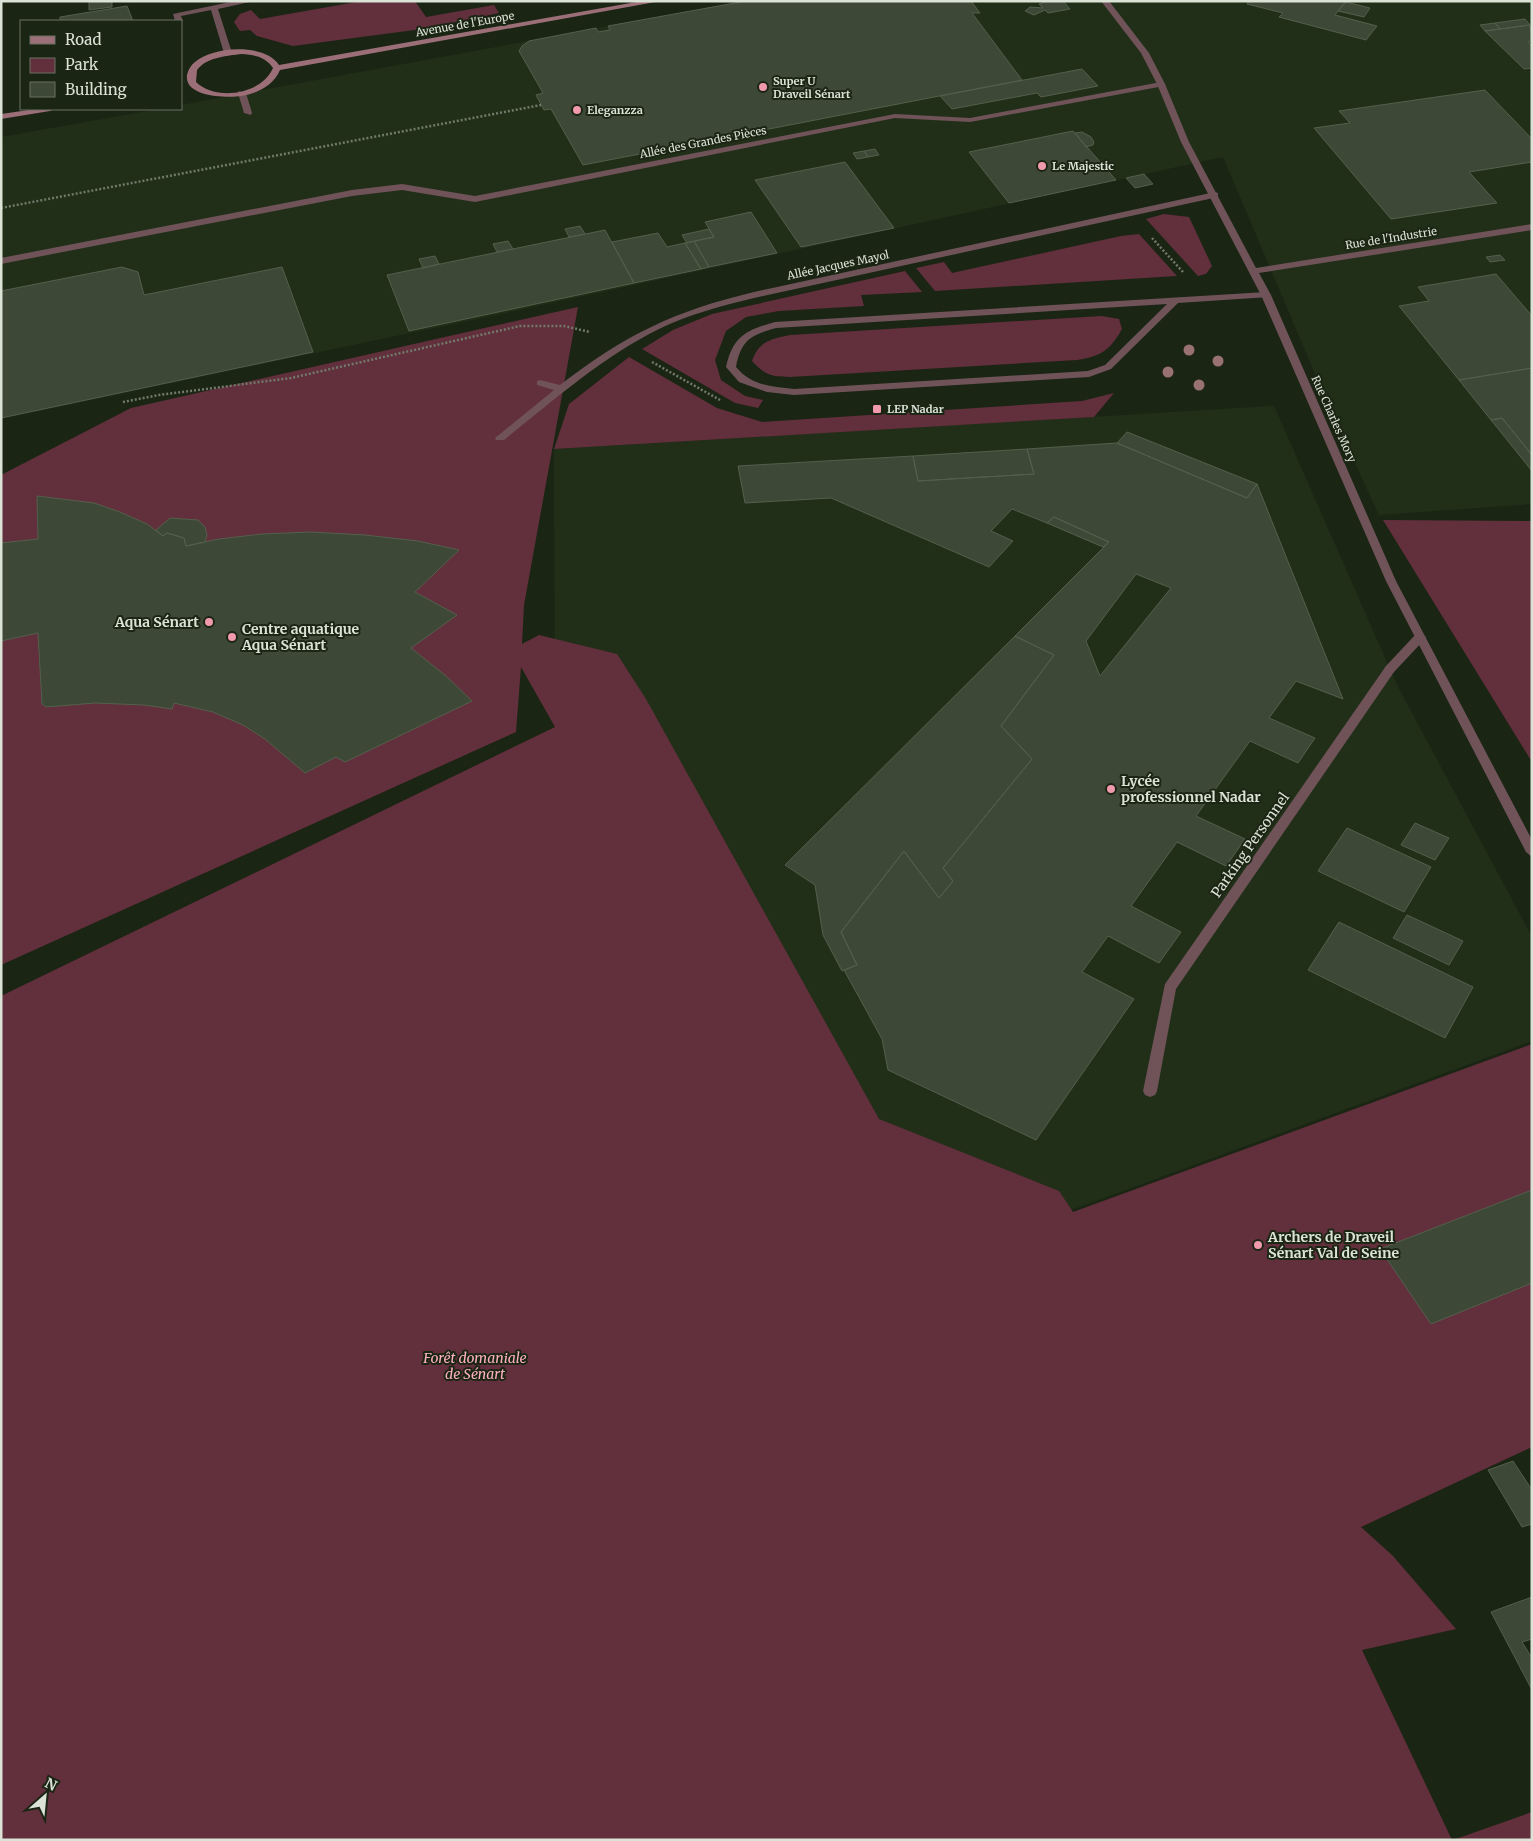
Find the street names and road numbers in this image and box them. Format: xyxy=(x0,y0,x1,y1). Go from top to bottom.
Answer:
street label: Avenue de l'Europe xyxy=(414,8,516,40)
street label: Allée des Grandes Pièces xyxy=(637,123,768,161)
street label: Rue de l'Industrie xyxy=(1344,224,1438,252)
street label: Allée Jacques Mayol xyxy=(785,247,891,283)
street label: Rue Charles Mory xyxy=(1309,373,1360,465)
street label: Parking Personnel xyxy=(1207,788,1293,901)

